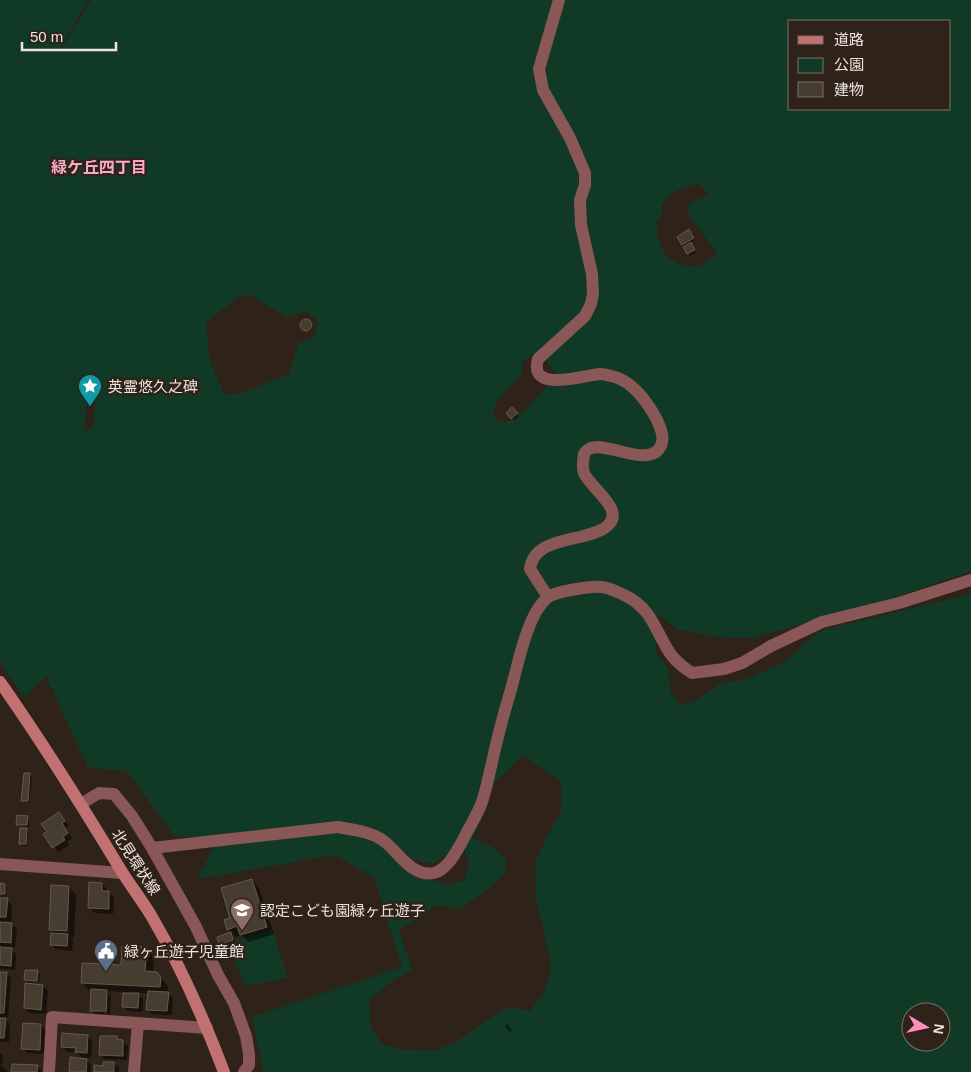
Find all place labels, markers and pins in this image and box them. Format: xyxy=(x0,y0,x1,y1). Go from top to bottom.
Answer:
place icon: 英霊悠久之碑 xyxy=(77,373,103,407)
place label: 英霊悠久之碑 xyxy=(108,378,198,395)
school or university icon: 認定こども園緑ヶ丘遊子 xyxy=(229,897,255,931)
place label: 認定こども園緑ヶ丘遊子 xyxy=(260,902,425,919)
public building icon: 緑ヶ丘遊子児童館 xyxy=(93,938,119,972)
place label: 緑ヶ丘遊子児童館 xyxy=(124,943,244,960)

